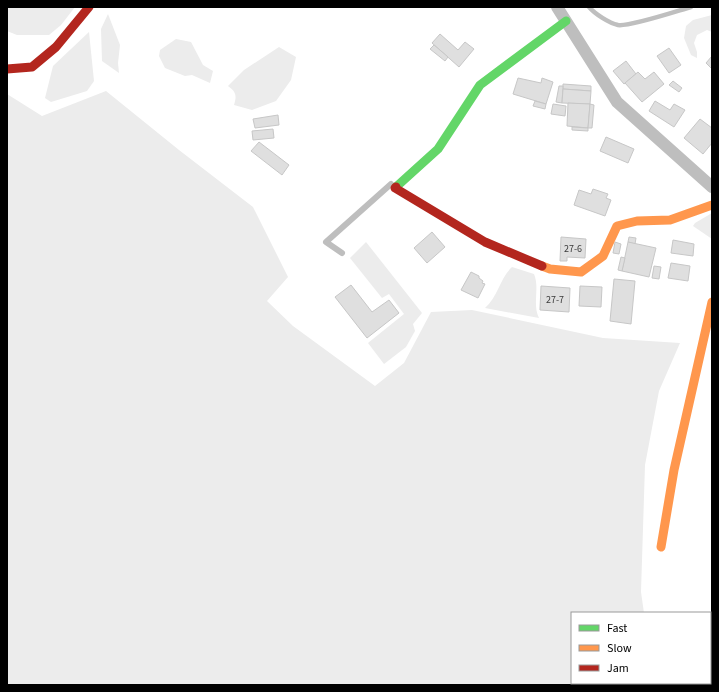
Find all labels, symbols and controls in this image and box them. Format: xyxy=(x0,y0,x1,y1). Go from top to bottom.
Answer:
house number: 27-6 xyxy=(564,242,582,256)
house number: 27-7 xyxy=(546,293,564,307)
legend xyxy=(571,612,711,684)
text: Fast xyxy=(607,620,627,637)
text: Slow xyxy=(607,640,632,657)
text: Jam xyxy=(607,660,629,677)

